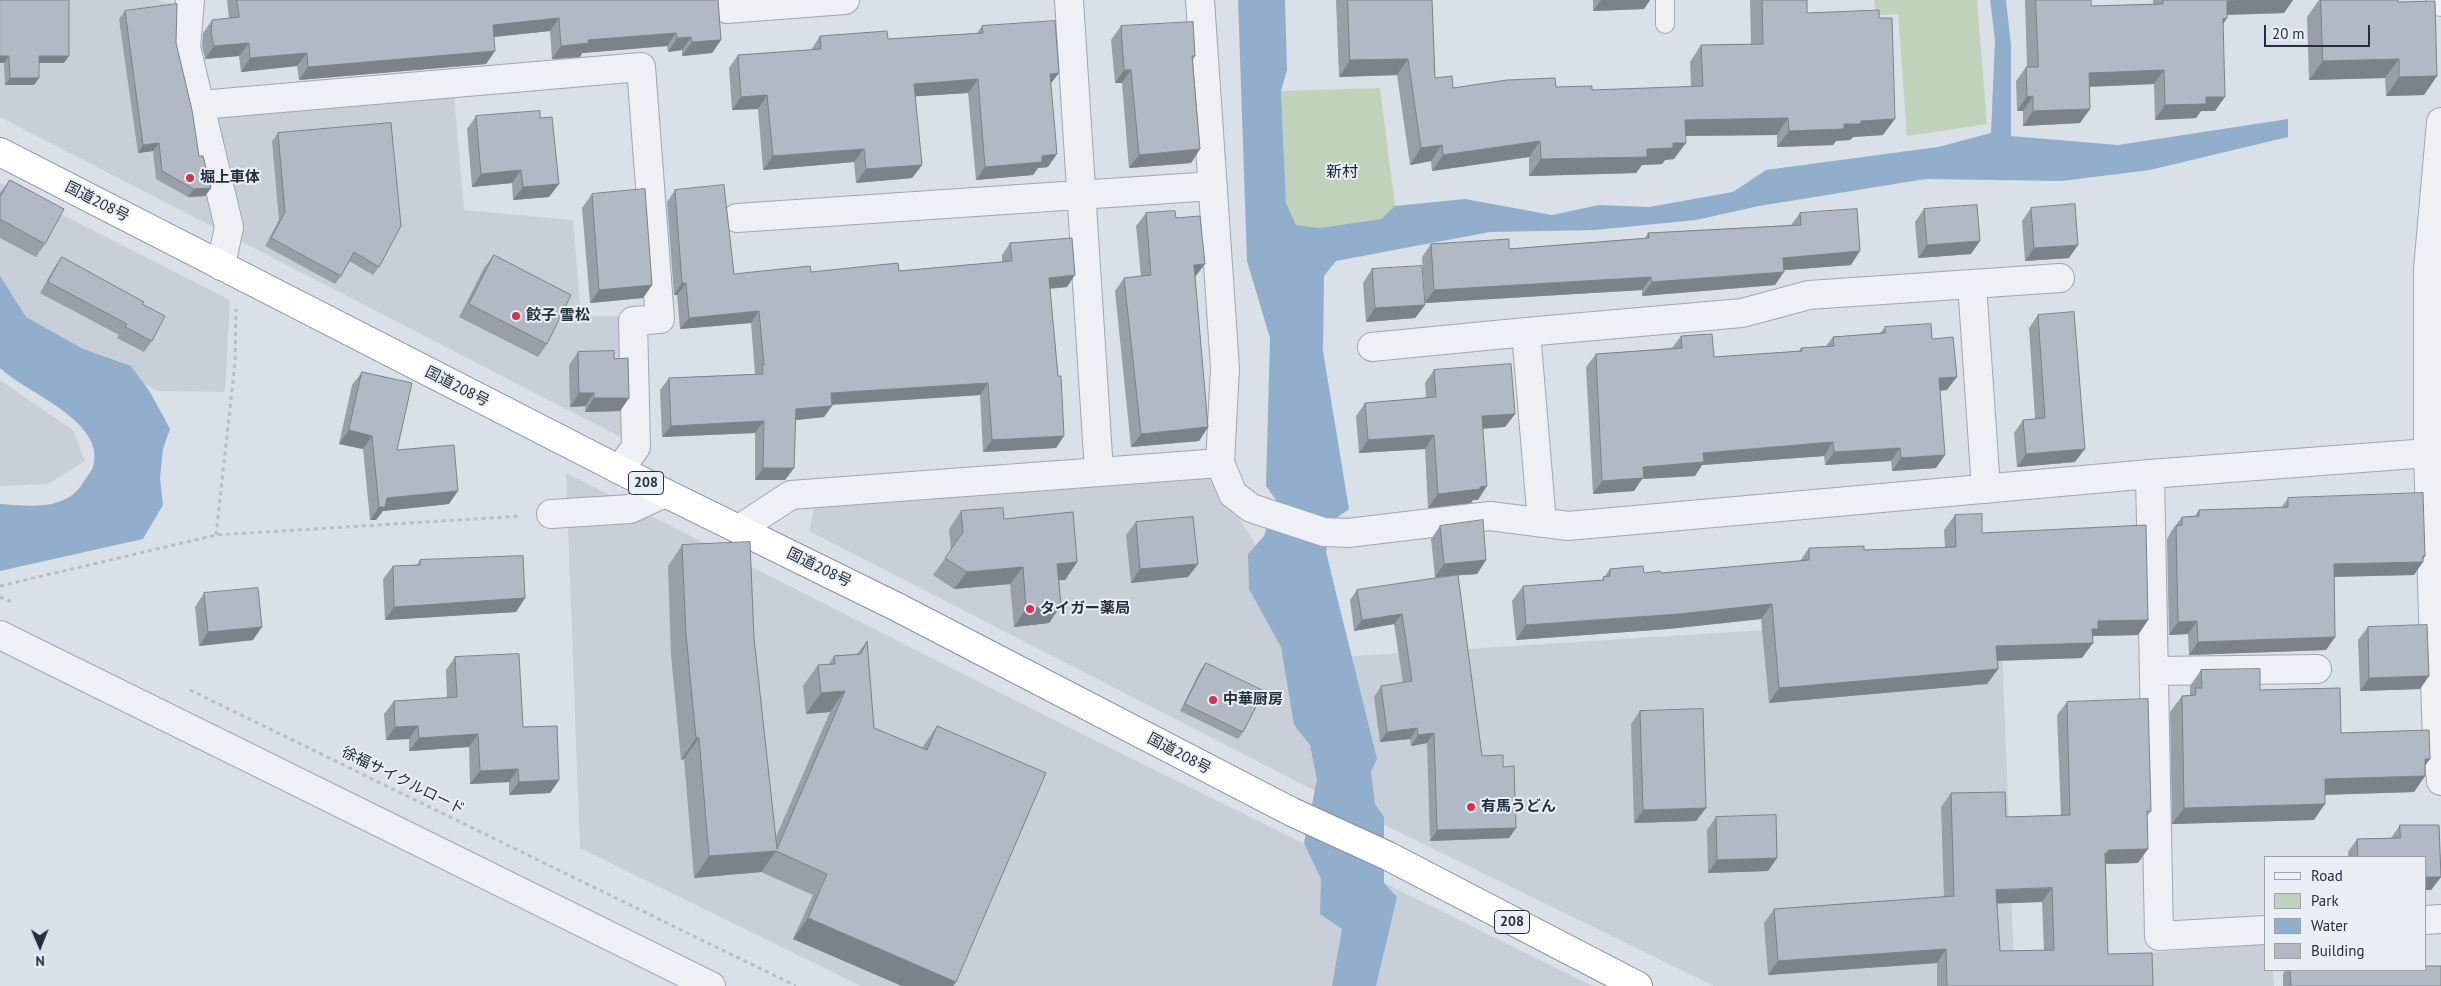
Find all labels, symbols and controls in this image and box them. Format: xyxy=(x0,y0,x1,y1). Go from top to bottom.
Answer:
scale bar xyxy=(2266,15,2372,47)
text: 20 m xyxy=(2272,24,2305,43)
district label: 新村 xyxy=(1326,162,1358,182)
place label: 堀上車体 xyxy=(200,169,260,187)
marker: 堀上車体 xyxy=(184,172,196,184)
street label: 国道208号 xyxy=(62,178,132,226)
place label: 餃子 雪松 xyxy=(526,307,590,325)
marker: 餃子 雪松 xyxy=(510,310,522,322)
street label: 国道208号 xyxy=(422,363,492,411)
road number: 208 xyxy=(628,472,664,494)
street label: 国道208号 xyxy=(784,545,854,591)
place label: タイガー薬局 xyxy=(1040,600,1130,618)
marker: タイガー薬局 xyxy=(1024,603,1036,615)
place label: 中華厨房 xyxy=(1223,691,1283,709)
marker: 中華厨房 xyxy=(1207,694,1219,706)
street label: 国道208号 xyxy=(1144,730,1214,778)
street label: 徐福サイクルロード xyxy=(338,743,468,819)
place label: 有馬うどん xyxy=(1481,798,1556,816)
marker: 有馬うどん xyxy=(1465,801,1477,813)
legend xyxy=(2264,856,2426,971)
text: Road xyxy=(2311,866,2343,885)
text: Park xyxy=(2311,891,2339,910)
road number: 208 xyxy=(1494,910,1530,934)
text: Water xyxy=(2311,916,2348,935)
north arrow xyxy=(15,921,65,971)
text: Building xyxy=(2311,941,2365,960)
text: N xyxy=(36,952,45,970)

